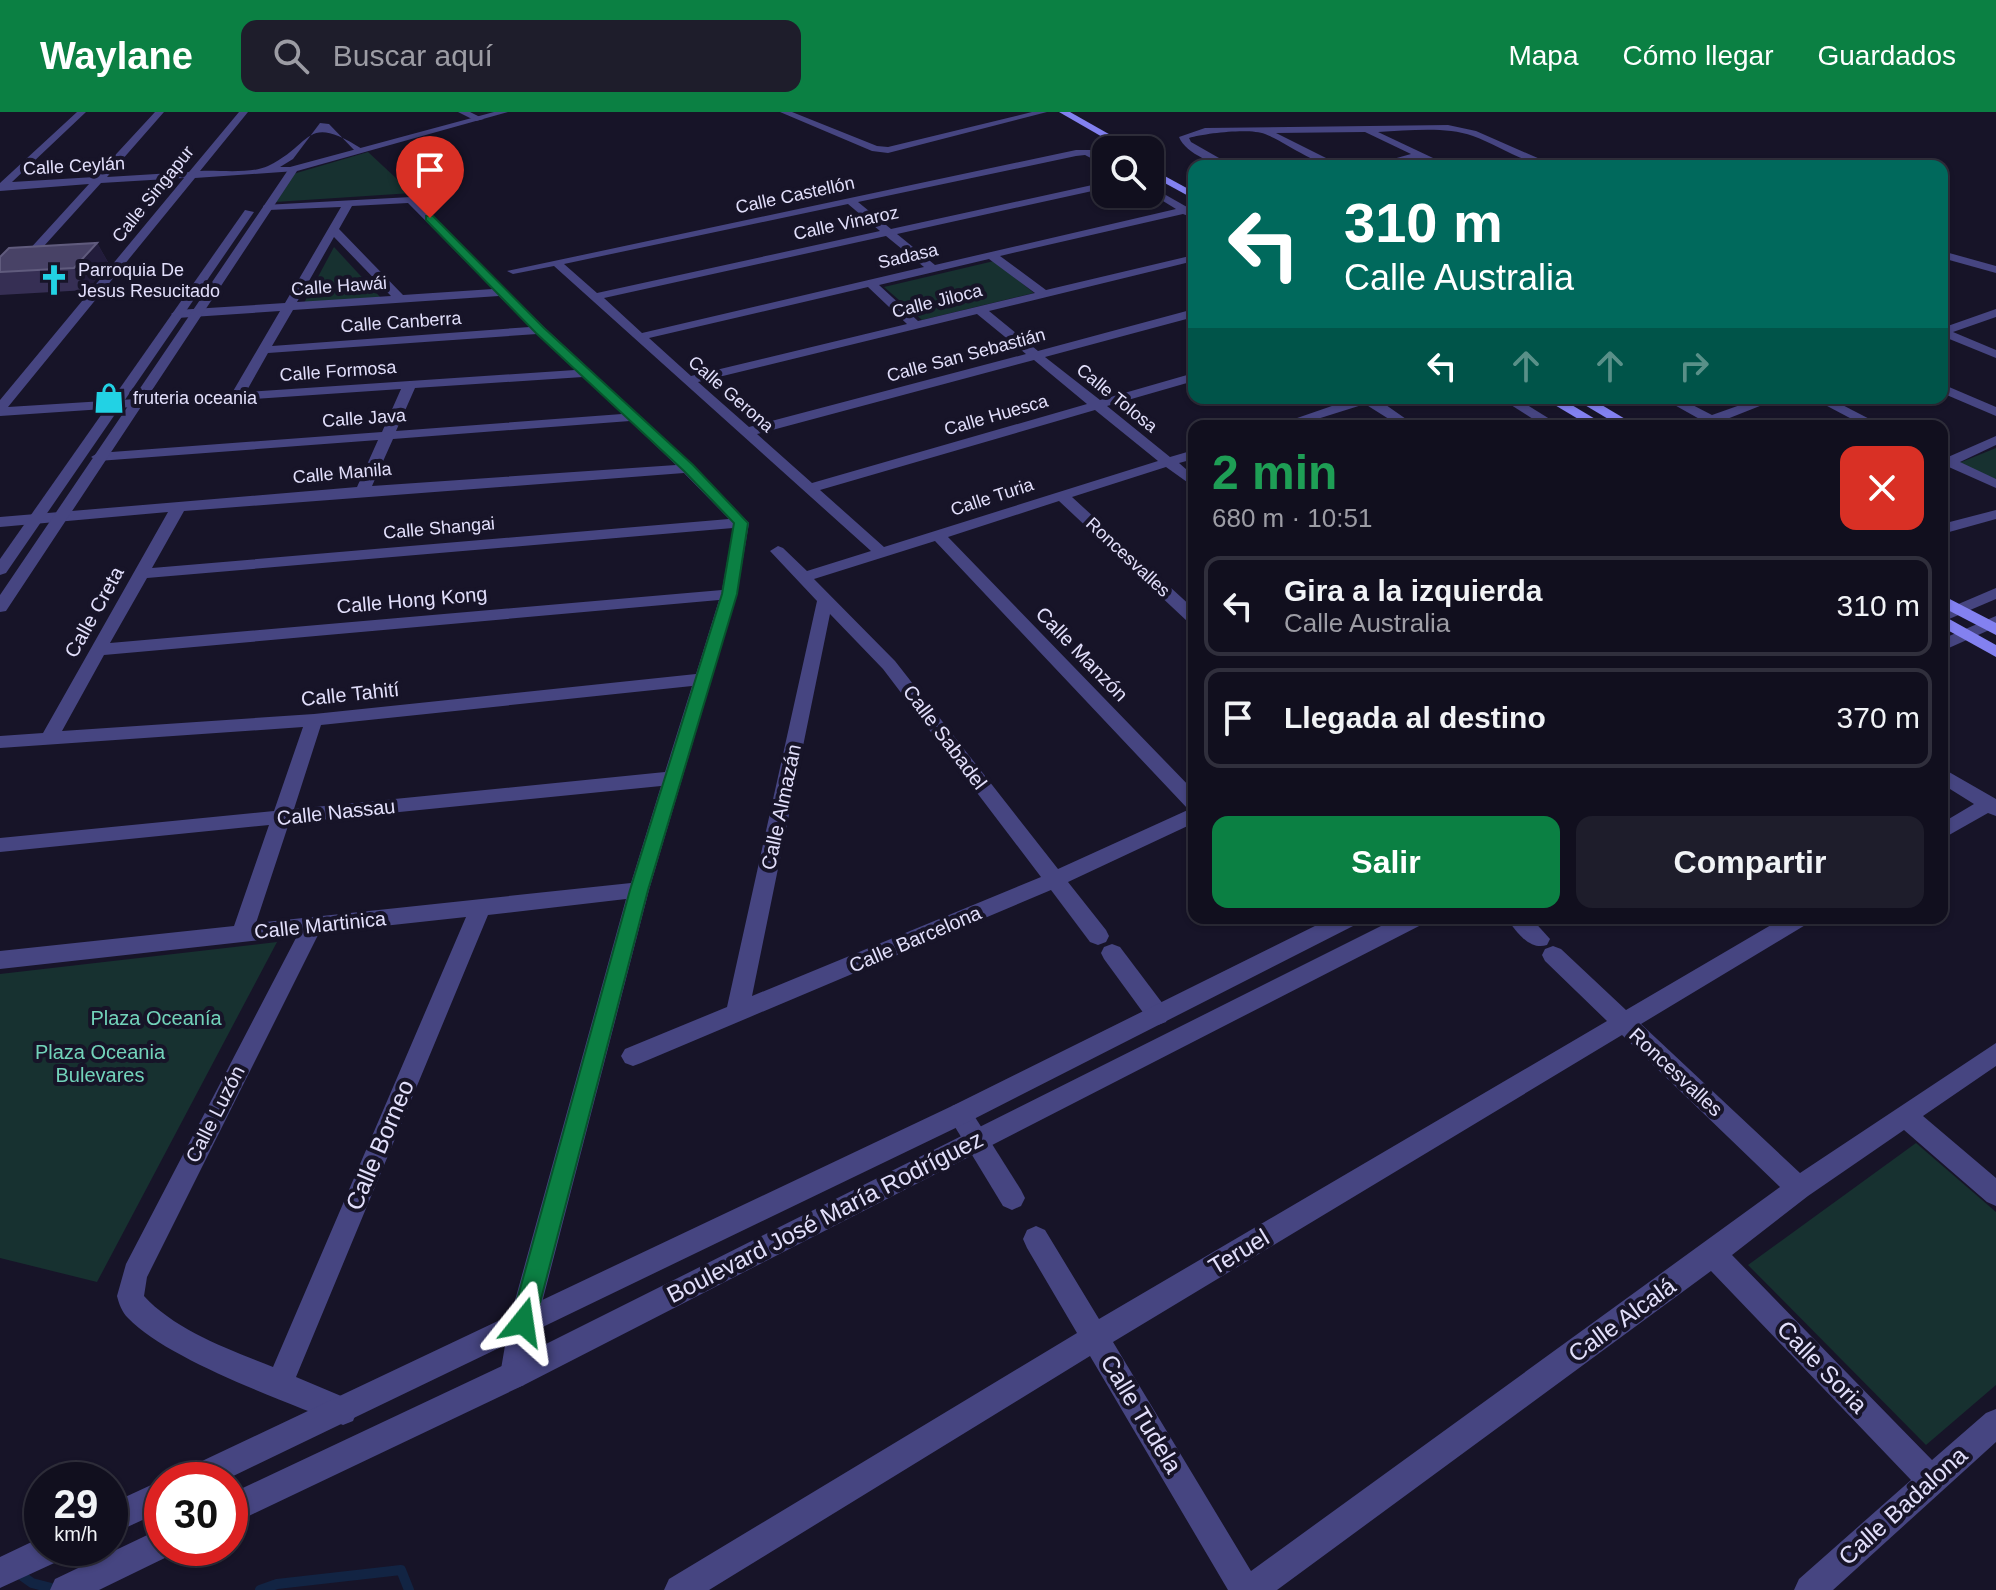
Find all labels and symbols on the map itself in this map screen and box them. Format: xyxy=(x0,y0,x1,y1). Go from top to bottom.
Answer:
pin xyxy=(396,136,464,218)
street label: Calle Singapur xyxy=(108,142,198,246)
street label: Calle Ceylán xyxy=(23,153,125,179)
street label: Calle Castellón xyxy=(734,173,856,217)
street label: Calle Vinaroz xyxy=(792,202,900,244)
street label: Sadasa xyxy=(876,239,941,273)
place label: Parroquia De Jesus Resucitado xyxy=(78,260,220,301)
church icon: Parroquia De Jesus Resucitado xyxy=(37,263,71,297)
street label: Calle Hawái xyxy=(290,273,388,299)
street label: Calle Jiloca xyxy=(890,280,985,322)
street label: Calle Canberra xyxy=(340,308,463,336)
street label: Calle San Sebastián xyxy=(885,324,1047,386)
street label: Calle Gerona xyxy=(684,352,778,437)
street label: Calle Formosa xyxy=(279,357,398,385)
street label: Calle Tolosa xyxy=(1073,359,1162,437)
shop icon: fruteria oceania xyxy=(92,381,126,415)
place label: fruteria oceania xyxy=(133,388,258,408)
street label: Calle Huesca xyxy=(942,390,1051,439)
street label: Calle Java xyxy=(321,405,408,431)
street label: Calle Manila xyxy=(292,459,393,487)
street label: Calle Turia xyxy=(948,474,1037,520)
street label: Calle Shangai xyxy=(382,513,496,543)
street label: Roncesvalles xyxy=(1082,513,1174,601)
street label: Calle Creta xyxy=(60,562,128,661)
street label: Calle Hong Kong xyxy=(336,582,488,618)
street label: Calle Manzón xyxy=(1032,602,1132,706)
street label: Calle Tahití xyxy=(300,678,401,710)
street label: Calle Sabadel xyxy=(899,681,991,793)
street label: Calle Almazán xyxy=(757,742,805,872)
street label: Calle Nassau xyxy=(276,795,396,829)
street label: Calle Barcelona xyxy=(846,901,985,977)
street label: Calle Martinica xyxy=(253,907,388,943)
park label: Plaza Oceanía xyxy=(90,1007,222,1029)
street label: Roncesvalles xyxy=(1625,1023,1727,1121)
park label: Plaza Oceania Bulevares xyxy=(35,1041,166,1086)
street label: Calle Luzón xyxy=(181,1062,249,1166)
street label: Calle Borneo xyxy=(340,1076,419,1214)
street label: Boulevard José María Rodríguez xyxy=(662,1125,987,1308)
street label: Teruel xyxy=(1204,1223,1274,1280)
street label: Calle Alcalá xyxy=(1563,1271,1681,1367)
position arrow xyxy=(481,1280,565,1364)
street label: Calle Soria xyxy=(1772,1315,1873,1419)
street label: Calle Tudela xyxy=(1095,1350,1188,1478)
street label: Calle Badalona xyxy=(1833,1441,1973,1570)
speed limit sign: 30 xyxy=(144,1462,248,1566)

